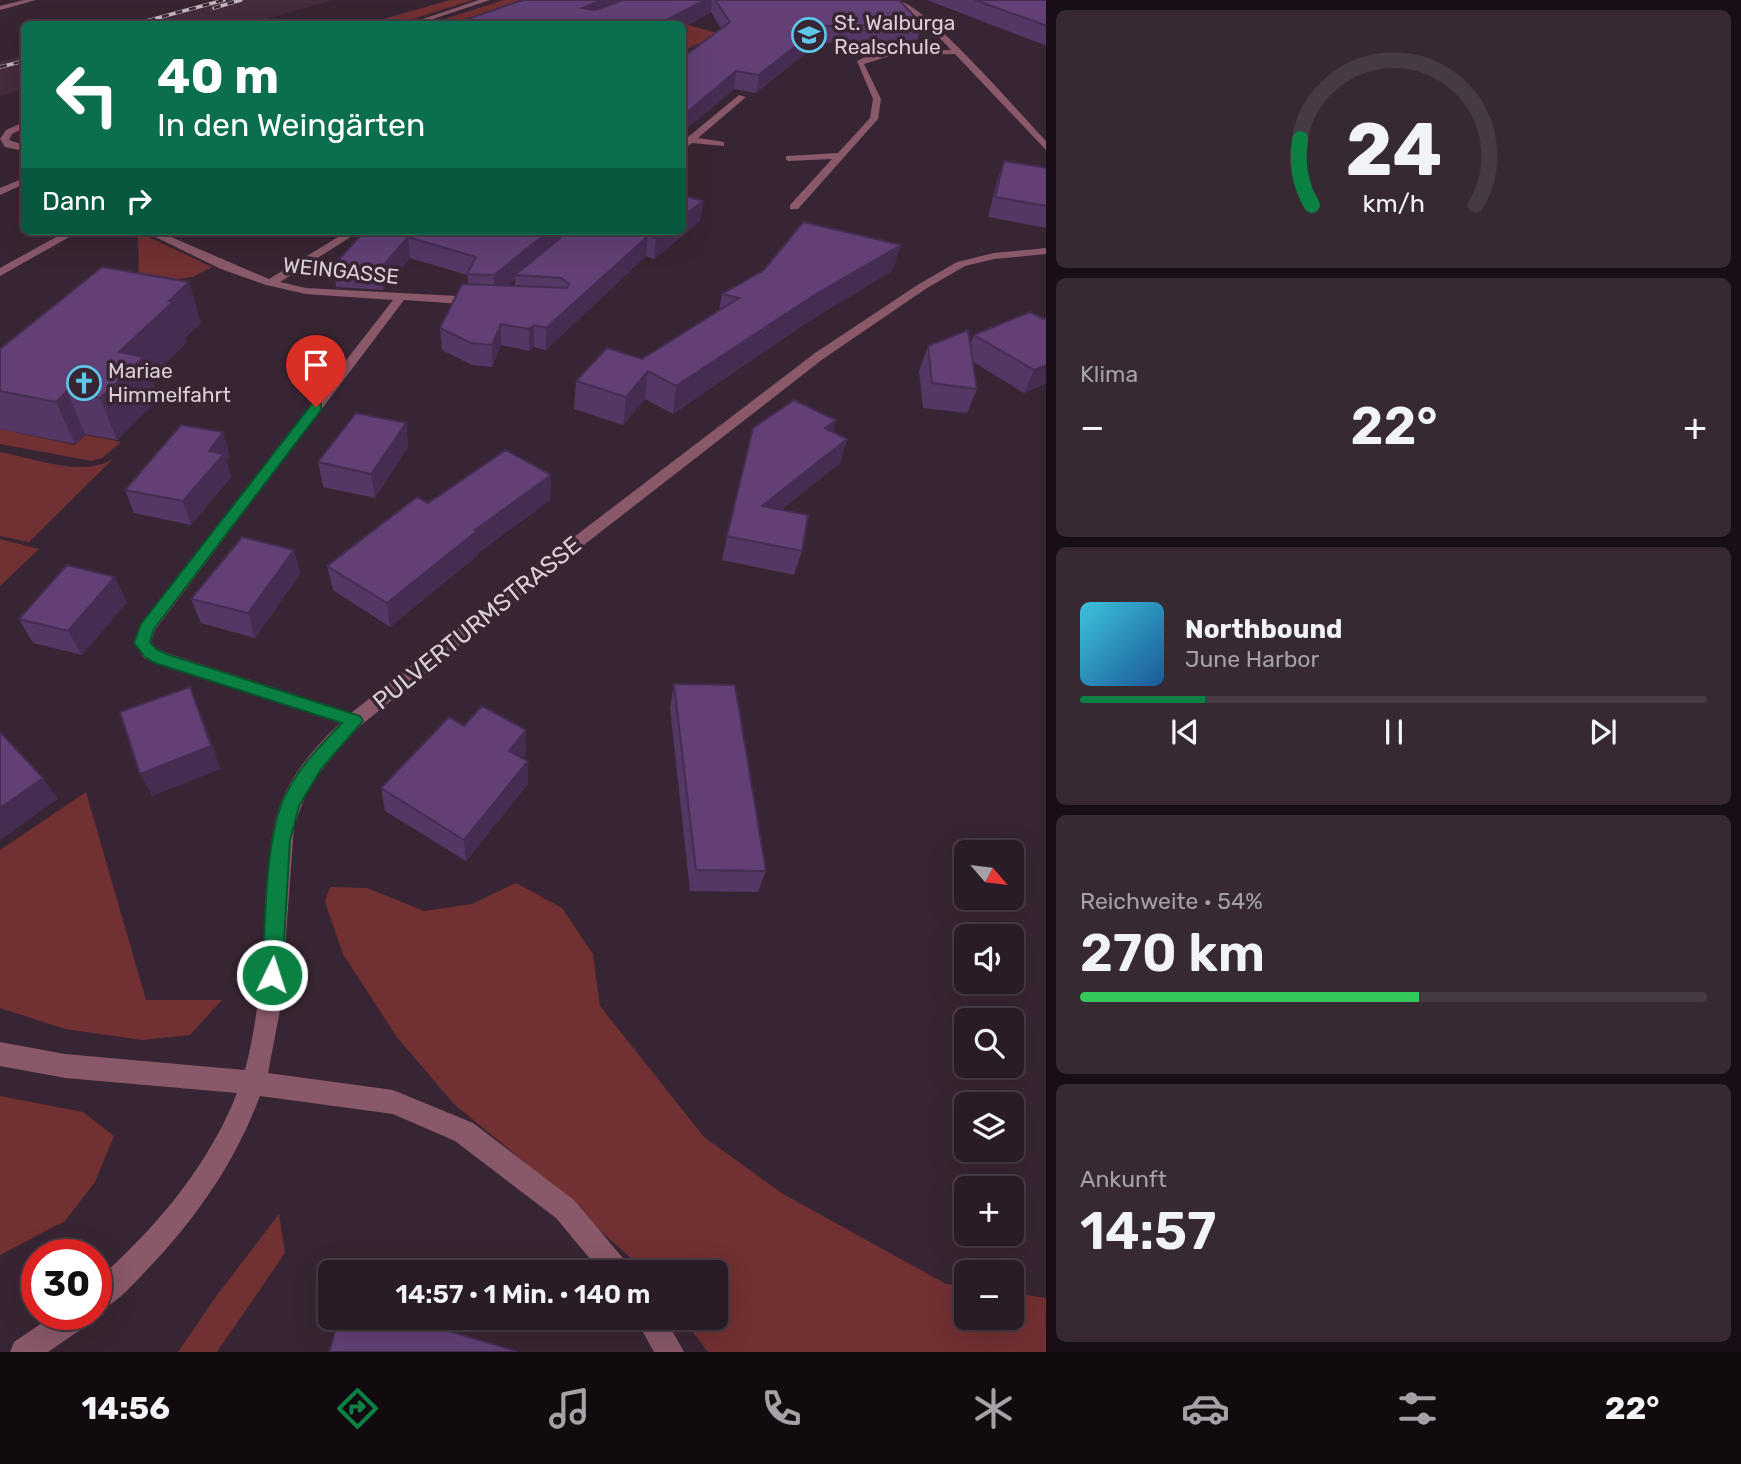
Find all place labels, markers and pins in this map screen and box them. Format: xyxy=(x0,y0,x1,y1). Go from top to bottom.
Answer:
place label: St. Walburga Realschule xyxy=(834,10,955,59)
school or university icon: St. Walburga Realschule xyxy=(790,16,828,54)
pin xyxy=(286,335,346,407)
place label: Mariae Himmelfahrt xyxy=(108,358,231,407)
church icon: Mariae Himmelfahrt xyxy=(65,364,103,402)

